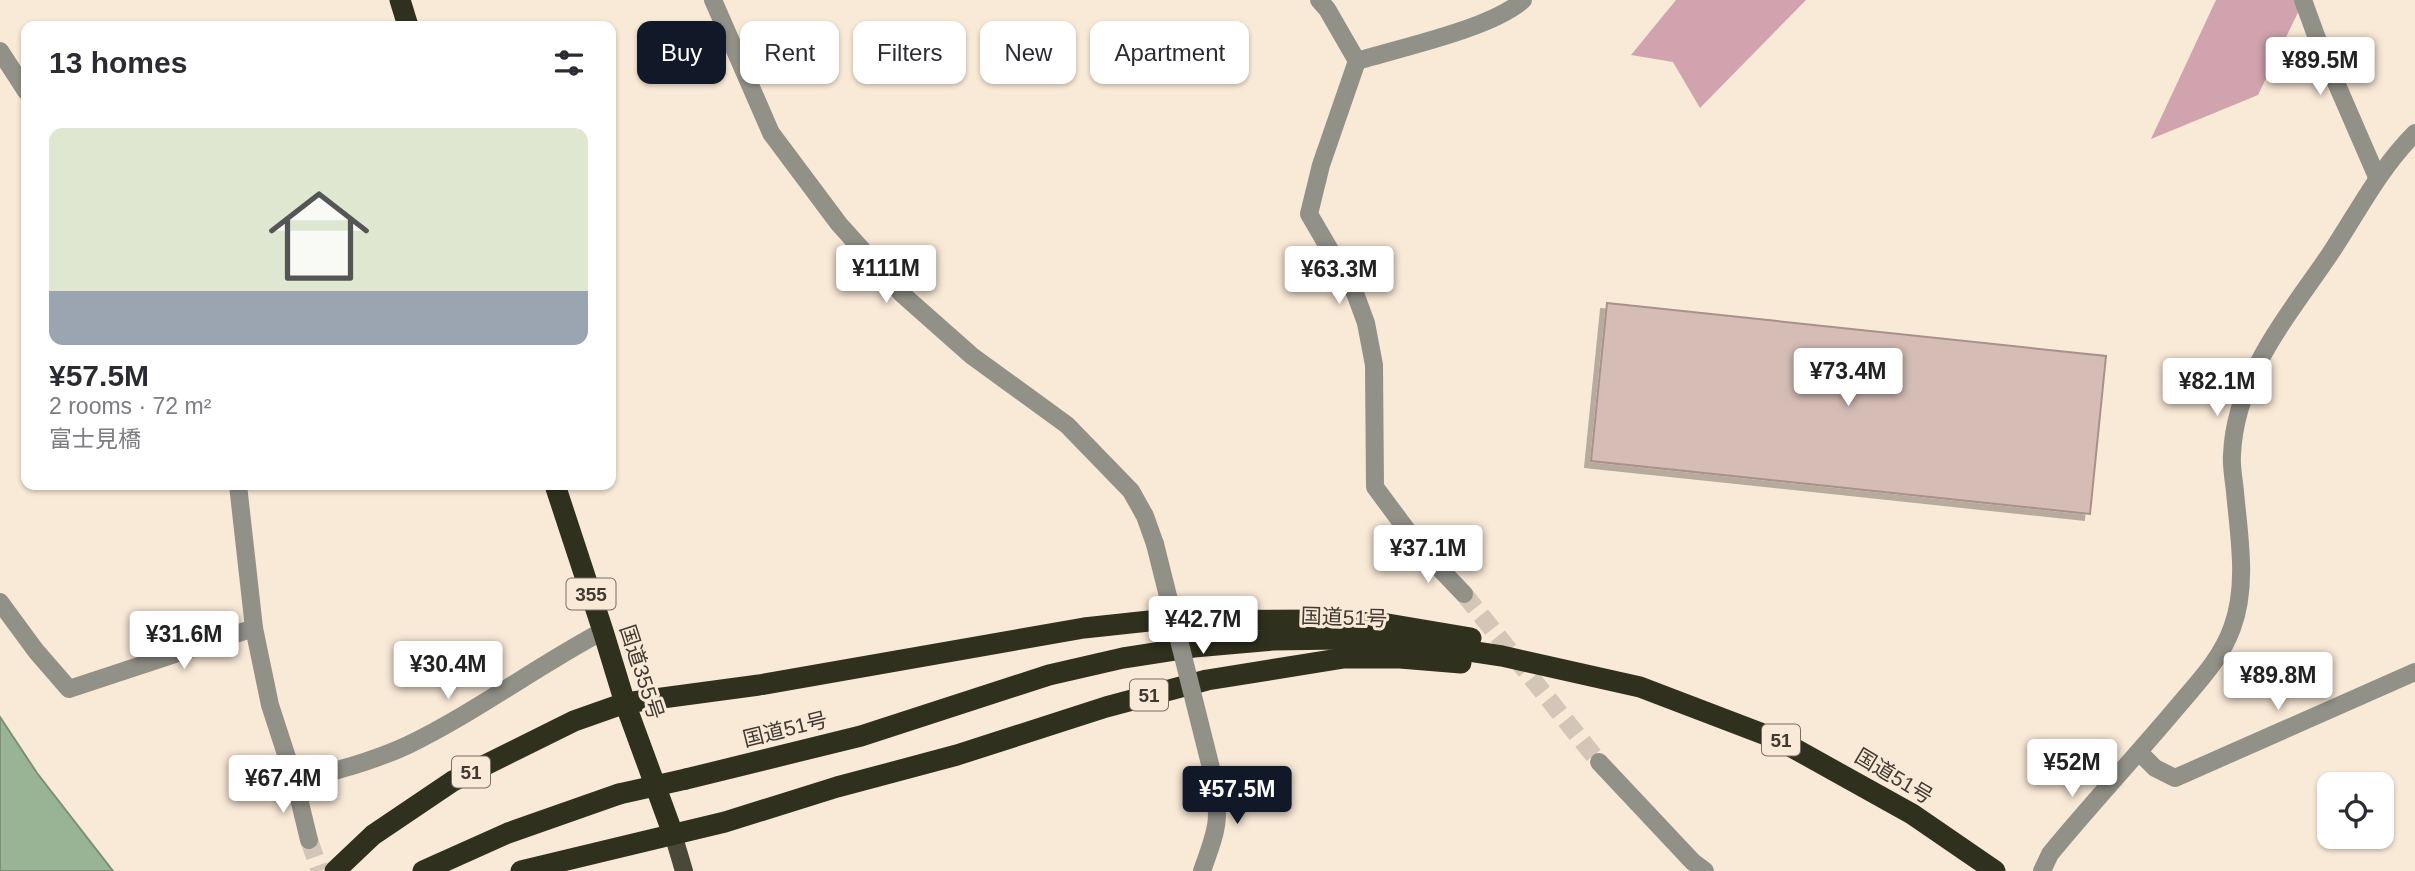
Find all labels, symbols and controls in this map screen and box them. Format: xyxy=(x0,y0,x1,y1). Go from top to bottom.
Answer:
chip: Buy xyxy=(637,21,726,84)
chip: Rent xyxy=(740,21,839,84)
chip: Filters xyxy=(853,21,966,84)
chip: New xyxy=(980,21,1076,84)
chip: Apartment xyxy=(1090,21,1249,84)
pin: ¥89.5M xyxy=(2263,38,2377,97)
icon: filters xyxy=(550,44,588,82)
text: 13 homes xyxy=(49,46,187,79)
text: ¥89.5M xyxy=(2282,47,2358,73)
icon: home xyxy=(256,173,382,299)
pin: ¥111M xyxy=(837,246,935,305)
pin: ¥63.3M xyxy=(1282,246,1396,306)
text: ¥111M xyxy=(852,255,920,281)
text: ¥63.3M xyxy=(1301,256,1377,282)
pin: ¥73.4M xyxy=(1791,348,1905,408)
text: ¥73.4M xyxy=(1810,358,1886,384)
pin: ¥82.1M xyxy=(2160,358,2274,418)
text: ¥57.5M xyxy=(49,359,149,392)
text: ¥82.1M xyxy=(2179,368,2255,394)
text: 2 rooms · 72 m² xyxy=(49,393,211,419)
text: 富士見橋 xyxy=(49,426,141,452)
pin: ¥37.1M xyxy=(1371,526,1485,585)
text: ¥37.1M xyxy=(1390,535,1466,561)
road number: 355 xyxy=(566,579,616,610)
pin: ¥42.7M xyxy=(1146,596,1260,656)
street label: 国道51号 xyxy=(1300,604,1388,630)
text: ¥42.7M xyxy=(1165,606,1241,632)
pin: ¥31.6M xyxy=(127,612,241,671)
text: ¥31.6M xyxy=(146,621,222,647)
street label: 国道355号 xyxy=(616,622,668,722)
pin: ¥30.4M xyxy=(391,642,505,701)
text: ¥30.4M xyxy=(410,651,486,677)
pin: ¥89.8M xyxy=(2221,652,2335,712)
text: ¥89.8M xyxy=(2240,662,2316,688)
road number: 51 xyxy=(1130,680,1168,710)
street label: 国道51号 xyxy=(740,707,830,751)
road number: 51 xyxy=(1762,724,1800,755)
pin: ¥52M xyxy=(2031,740,2113,799)
street label: 国道51号 xyxy=(1851,744,1937,808)
text: ¥52M xyxy=(2043,749,2101,775)
pin: ¥67.4M xyxy=(226,756,340,815)
road number: 51 xyxy=(452,757,490,788)
text: ¥67.4M xyxy=(245,765,321,791)
pin: ¥57.5M xyxy=(1180,766,1294,826)
map controls xyxy=(2317,772,2394,849)
button: locate xyxy=(2317,772,2394,849)
text: ¥57.5M xyxy=(1199,776,1275,802)

